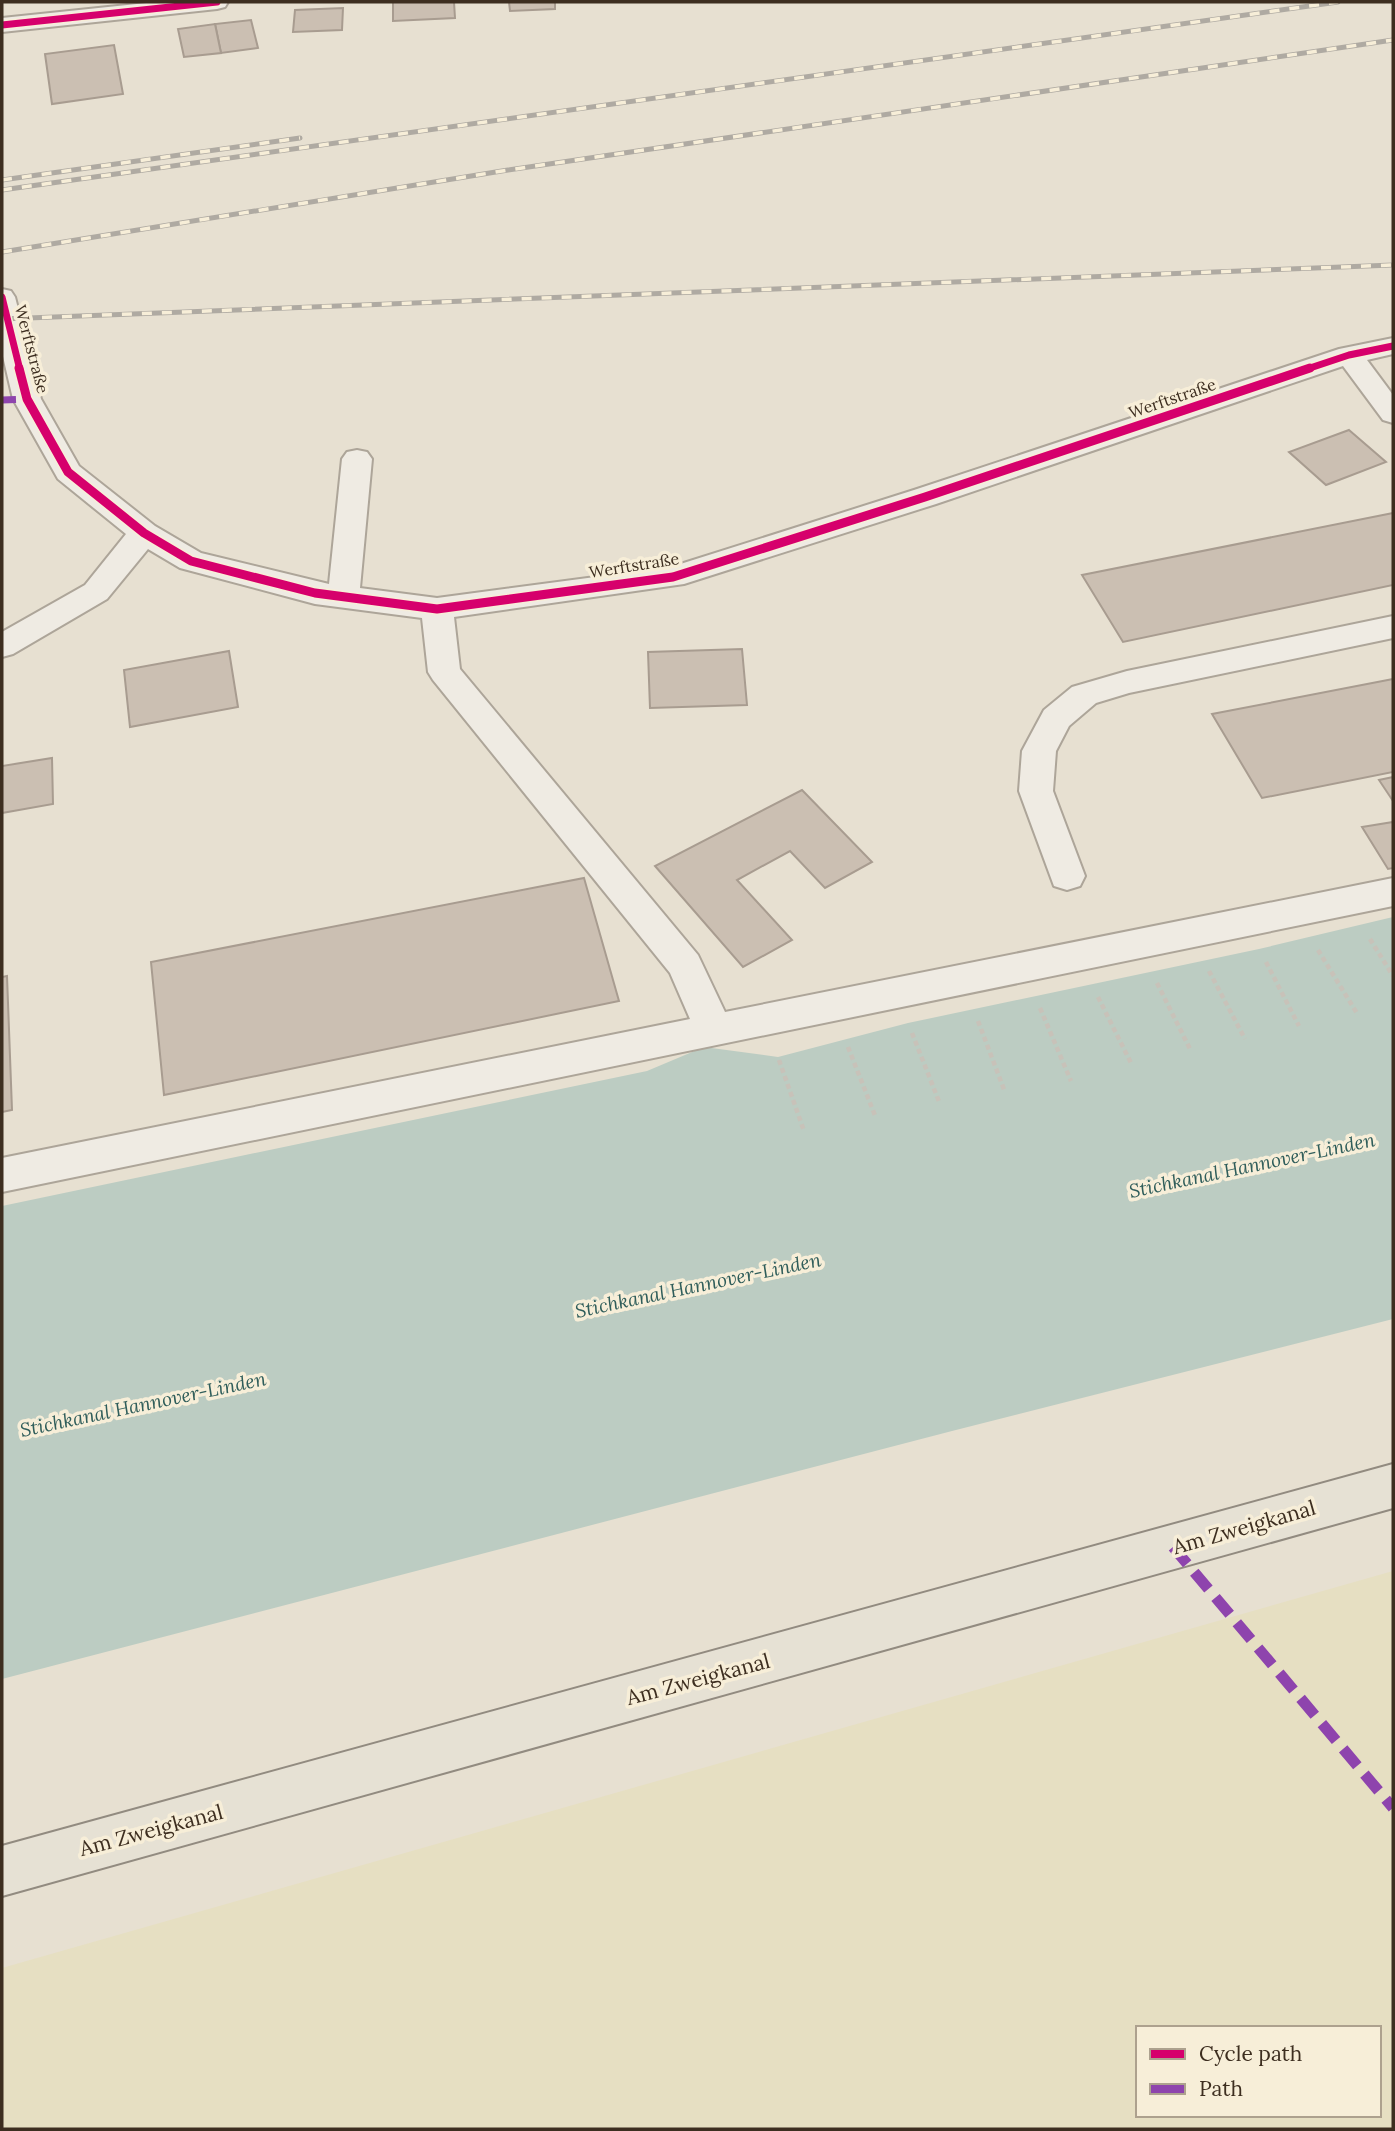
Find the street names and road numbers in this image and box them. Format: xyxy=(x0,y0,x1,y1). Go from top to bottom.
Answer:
street label: Werftstraße xyxy=(11,302,54,396)
street label: Werftstraße xyxy=(1126,374,1219,422)
street label: Werftstraße xyxy=(588,548,681,582)
street label: Am Zweigkanal xyxy=(1168,1494,1319,1561)
street label: Am Zweigkanal xyxy=(622,1647,773,1711)
street label: Am Zweigkanal xyxy=(75,1798,226,1862)

